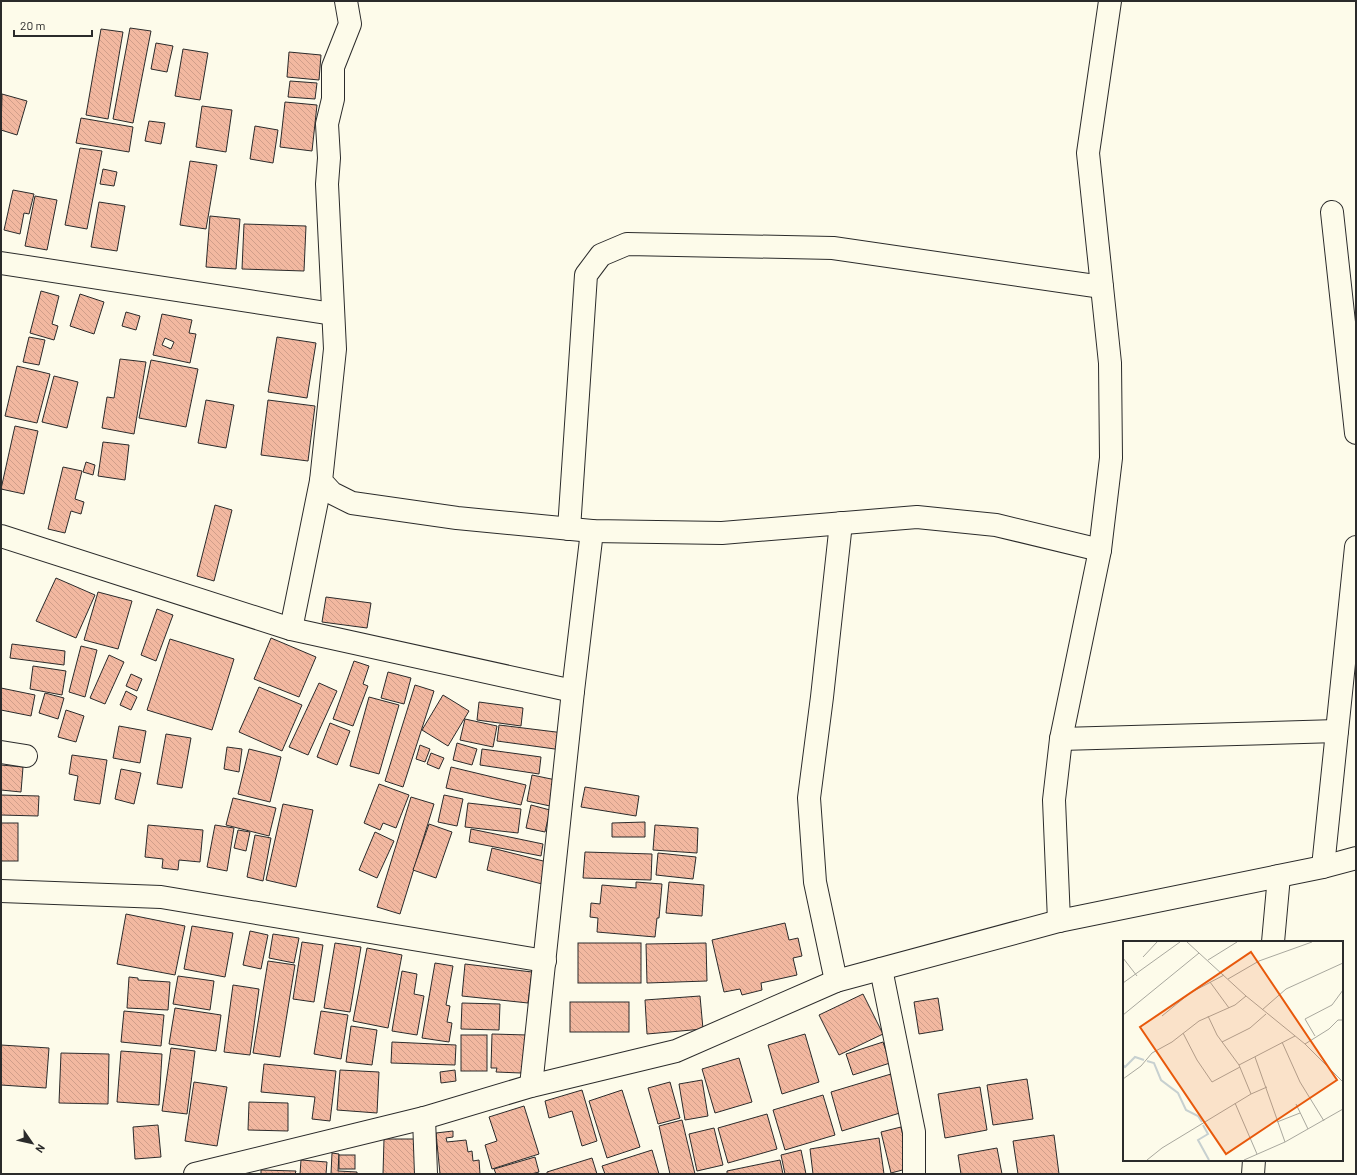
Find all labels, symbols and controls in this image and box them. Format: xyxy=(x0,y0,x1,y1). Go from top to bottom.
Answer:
scale bar xyxy=(14,12,92,38)
text: 20 m xyxy=(20,18,46,32)
inset map xyxy=(1123,941,1343,1161)
north arrow xyxy=(12,1123,52,1163)
text: N xyxy=(33,1142,48,1156)

